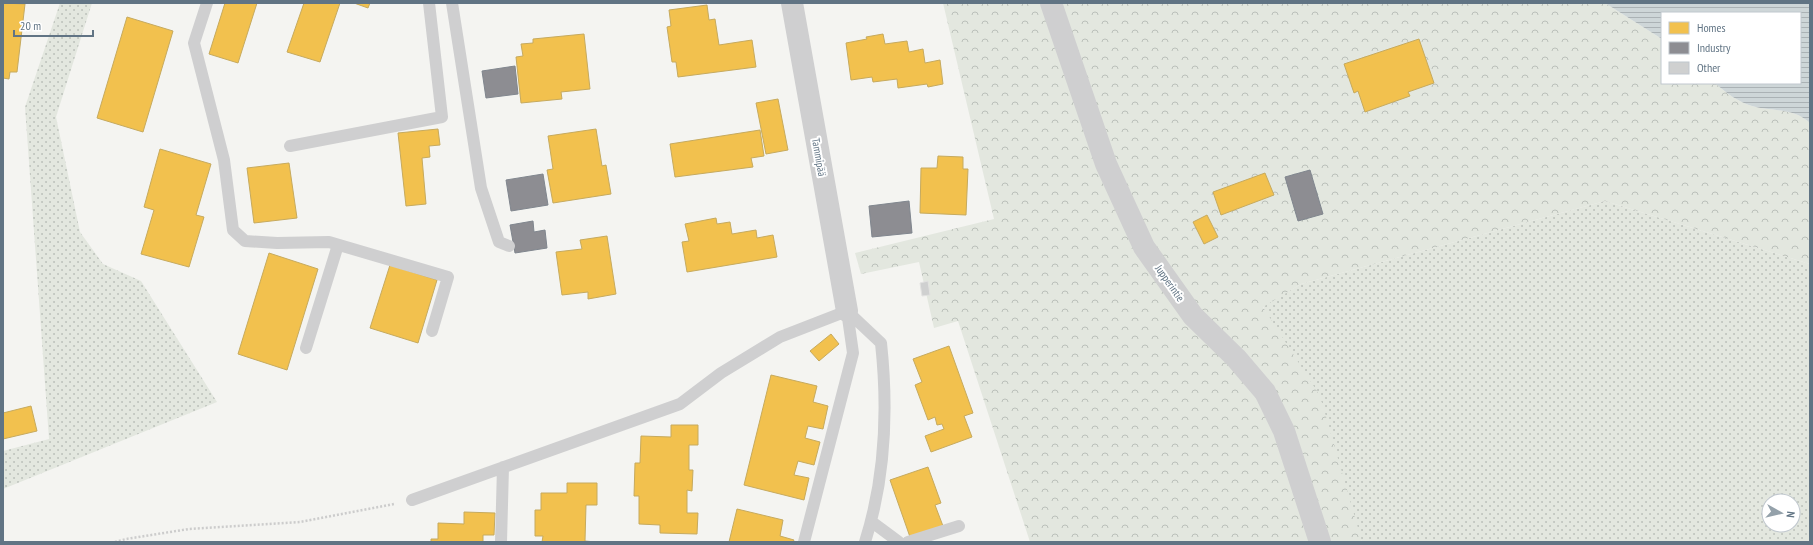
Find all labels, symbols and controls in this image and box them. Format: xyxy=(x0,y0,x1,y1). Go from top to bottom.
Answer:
scale bar xyxy=(14,12,93,38)
legend xyxy=(1661,12,1801,84)
text: 20 m xyxy=(20,18,41,33)
text: Homes xyxy=(1697,20,1725,35)
text: Industry xyxy=(1697,40,1731,55)
text: Other xyxy=(1697,60,1721,75)
street label: Tammipää xyxy=(809,137,829,177)
street label: Jupperintie xyxy=(1152,261,1188,304)
north arrow xyxy=(1761,493,1801,533)
text: N xyxy=(1784,510,1798,518)

